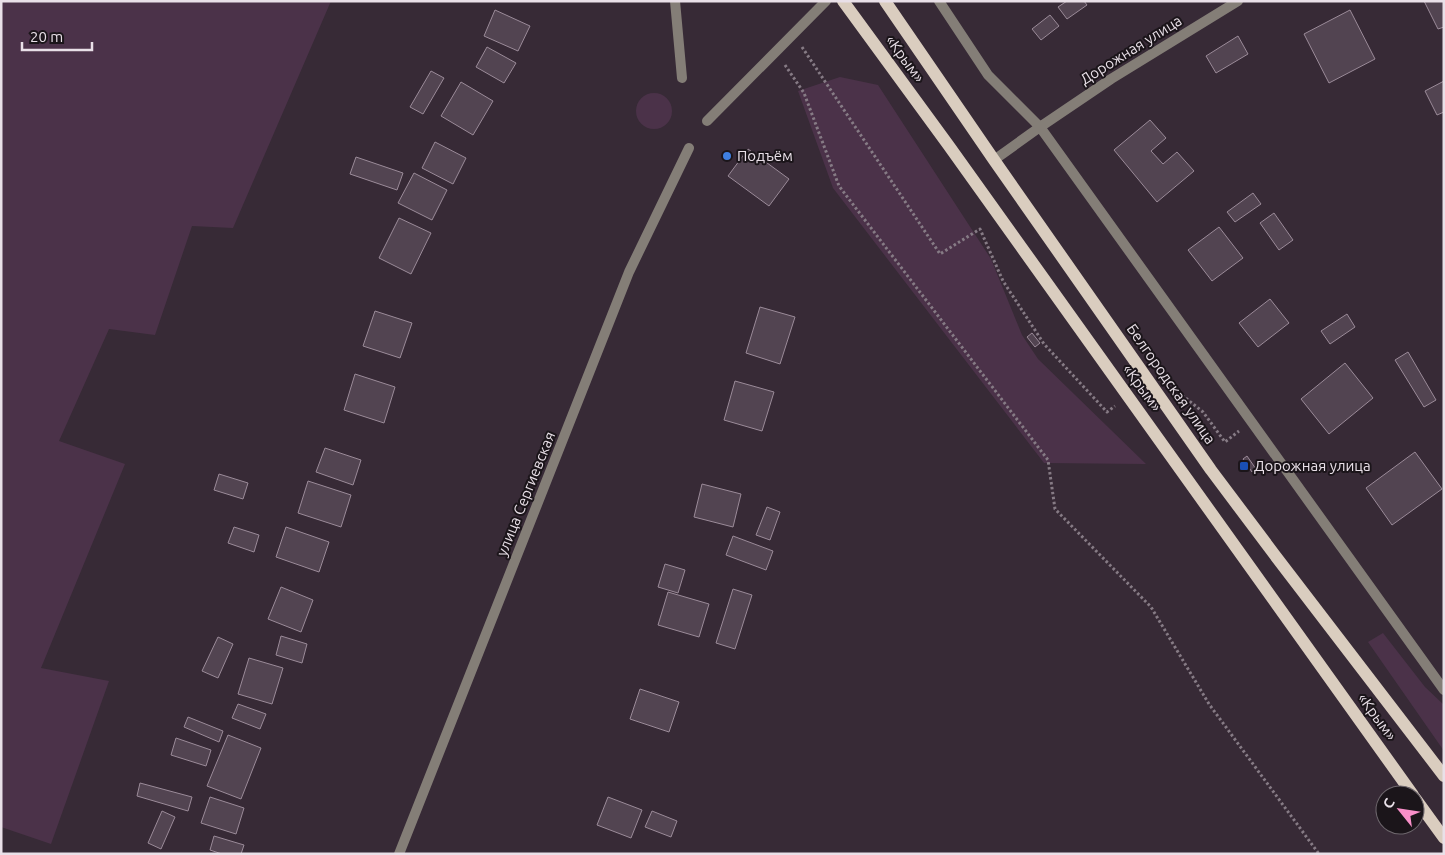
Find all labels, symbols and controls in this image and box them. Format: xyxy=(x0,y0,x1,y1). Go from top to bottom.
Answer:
street label: Дорожная улица xyxy=(1077,11,1185,88)
scale bar xyxy=(22,20,92,52)
text: 20 m xyxy=(30,28,63,45)
street label: «Крым» xyxy=(883,32,928,86)
place label: Подъём xyxy=(737,147,793,164)
marker: Подъём xyxy=(721,150,733,162)
street label: Белгородская улица xyxy=(1124,321,1219,447)
street label: «Крым» xyxy=(1120,361,1165,415)
street label: улица Сергиевская xyxy=(493,429,558,559)
place label: Дорожная улица xyxy=(1254,457,1371,474)
marker: Дорожная улица xyxy=(1238,460,1250,472)
street label: «Крым» xyxy=(1355,690,1400,744)
north arrow xyxy=(1375,785,1425,835)
text: С xyxy=(1380,796,1398,811)

